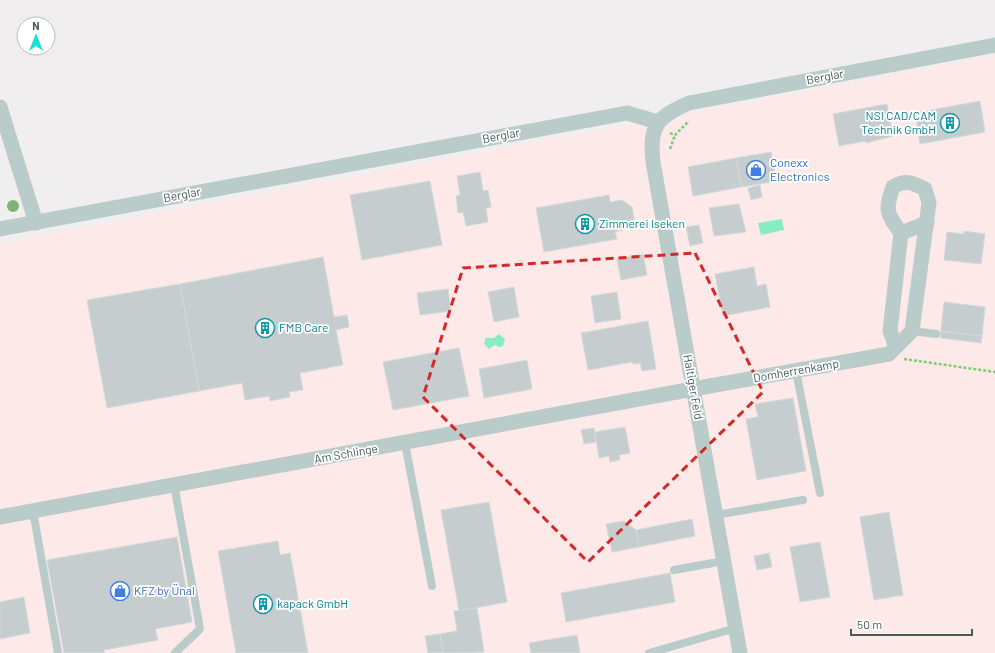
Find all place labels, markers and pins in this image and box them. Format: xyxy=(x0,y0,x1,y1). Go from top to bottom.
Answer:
place label: NSI CAD/CAM Technik GmbH xyxy=(861,108,936,136)
building icon: NSI CAD/CAM Technik GmbH xyxy=(939,112,961,134)
place label: Conexx Electronics xyxy=(770,155,830,183)
shop icon: Conexx Electronics xyxy=(745,159,767,181)
building icon: Zimmerei Iseken xyxy=(574,213,596,235)
place label: Zimmerei Iseken xyxy=(599,216,685,230)
building icon: FMB Care xyxy=(254,317,276,339)
place label: FMB Care xyxy=(279,320,328,334)
shop icon: KFZ by Ünal xyxy=(109,580,131,602)
place label: KFZ by Ünal xyxy=(134,583,195,597)
building icon: kapack GmbH xyxy=(252,593,274,615)
place label: kapack GmbH xyxy=(277,596,348,610)

